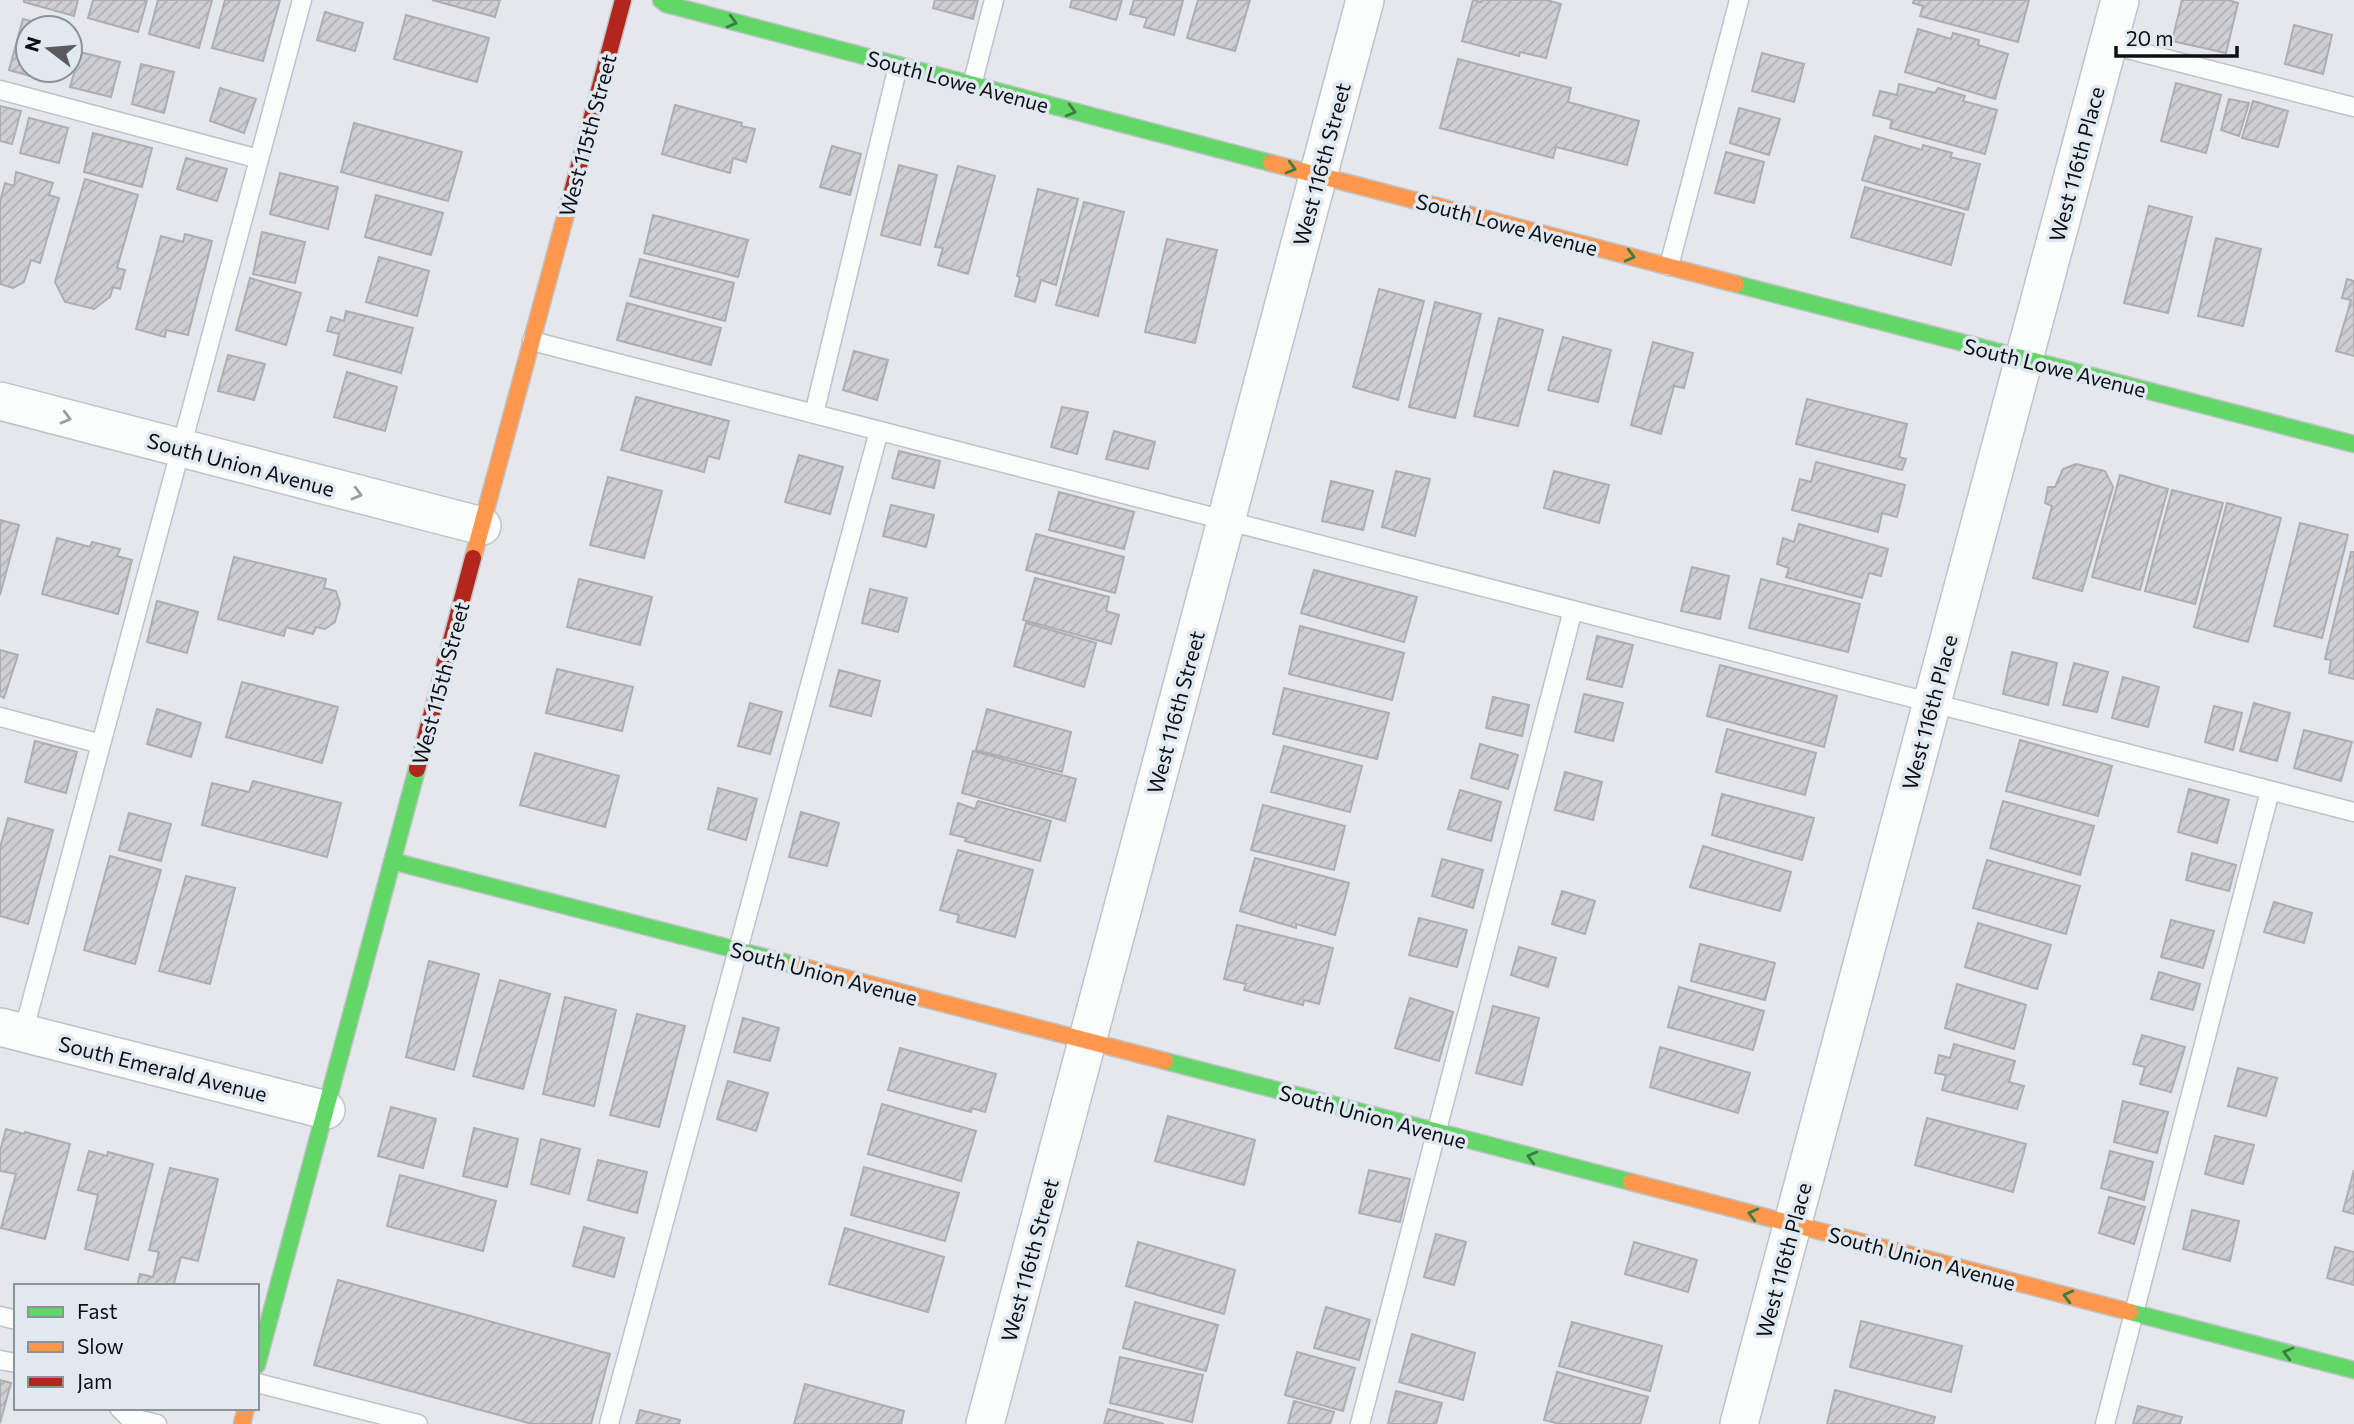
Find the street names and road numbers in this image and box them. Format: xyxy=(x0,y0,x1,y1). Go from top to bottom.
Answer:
street label: South Lowe Avenue xyxy=(864,45,1052,117)
street label: West 115th Street xyxy=(553,51,621,219)
street label: West 116th Street xyxy=(1287,80,1355,248)
street label: West 116th Place xyxy=(2043,84,2109,244)
street label: South Lowe Avenue xyxy=(1413,188,1601,260)
street label: South Lowe Avenue xyxy=(1961,332,2149,402)
street label: South Union Avenue xyxy=(145,427,337,501)
street label: West 115th Street xyxy=(406,599,474,767)
street label: West 116th Street xyxy=(1141,628,1209,796)
street label: West 116th Place xyxy=(1896,632,1962,792)
street label: South Union Avenue xyxy=(728,936,920,1010)
street label: South Emerald Avenue xyxy=(56,1030,270,1106)
street label: South Union Avenue xyxy=(1277,1079,1469,1153)
street label: West 116th Street xyxy=(995,1176,1063,1344)
street label: West 116th Place xyxy=(1750,1180,1816,1340)
street label: South Union Avenue xyxy=(1826,1221,2018,1295)

